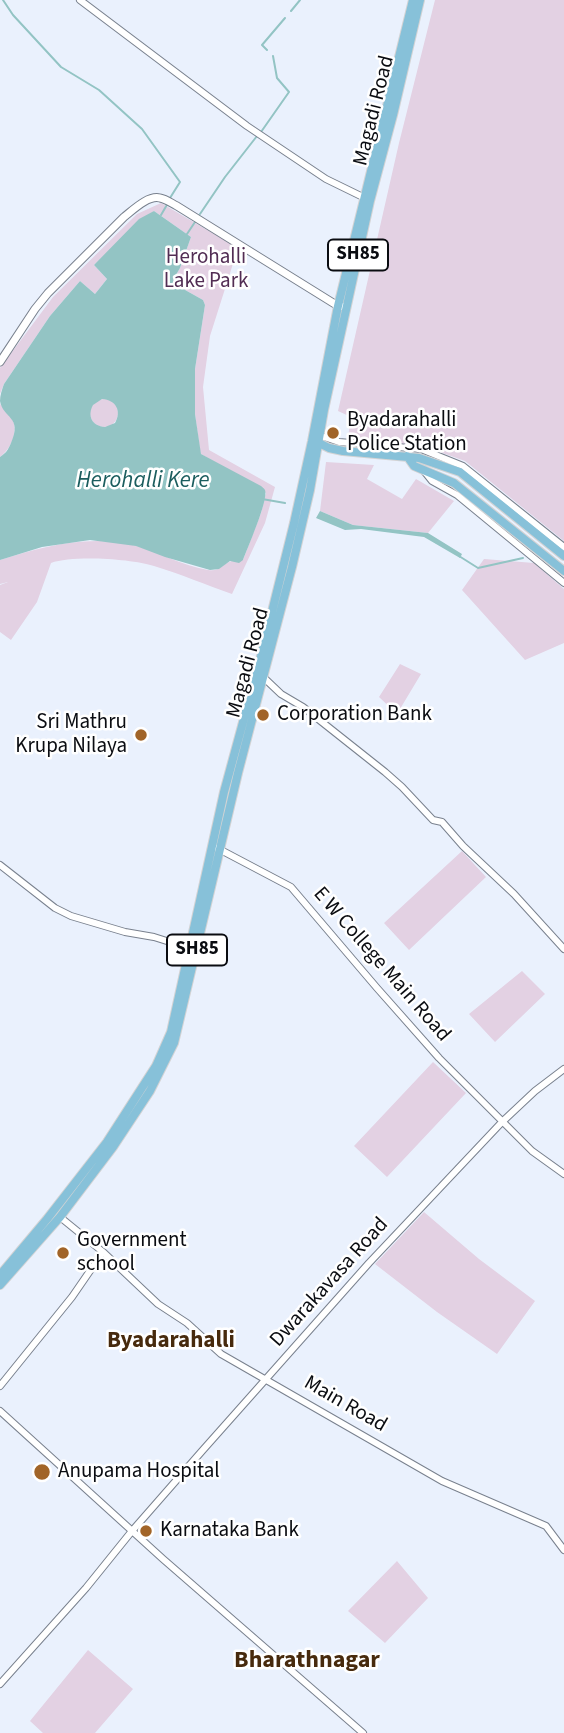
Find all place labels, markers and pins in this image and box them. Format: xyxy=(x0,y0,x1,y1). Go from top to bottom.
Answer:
place label: Byadarahalli Police Station xyxy=(347,408,467,458)
marker: Byadarahalli Police Station xyxy=(325,425,341,441)
place label: Corporation Bank xyxy=(277,702,432,728)
marker: Corporation Bank xyxy=(255,707,271,723)
place label: Sri Mathru Krupa Nilaya xyxy=(15,710,127,760)
marker: Sri Mathru Krupa Nilaya xyxy=(133,727,149,743)
place label: Government school xyxy=(77,1228,187,1278)
marker: Government school xyxy=(55,1245,71,1261)
place label: Anupama Hospital xyxy=(58,1459,220,1485)
marker: Anupama Hospital xyxy=(32,1462,52,1482)
place label: Karnataka Bank xyxy=(160,1518,299,1544)
marker: Karnataka Bank xyxy=(138,1523,154,1539)

